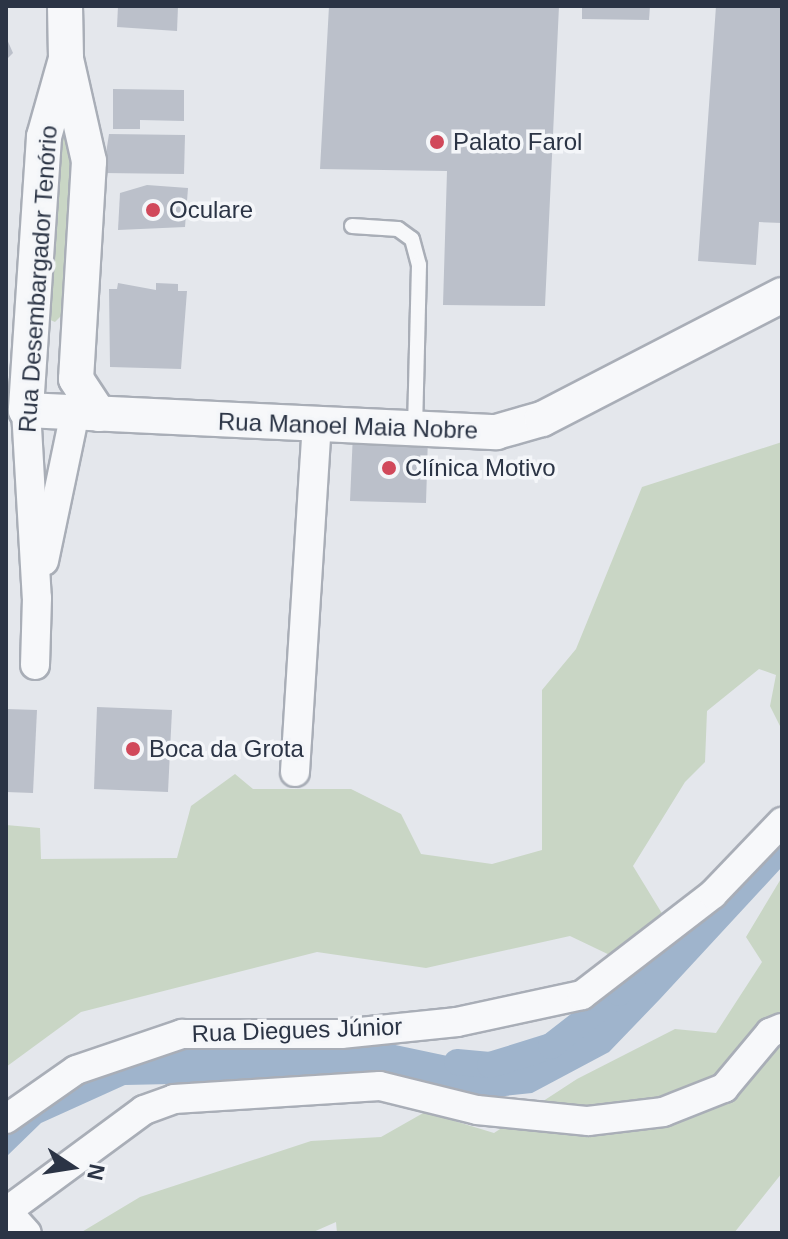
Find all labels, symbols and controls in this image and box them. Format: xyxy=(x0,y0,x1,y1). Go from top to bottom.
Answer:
street label: Rua Desembargador Tenório xyxy=(13,124,63,434)
place label: Palato Farol xyxy=(453,128,582,156)
marker: Palato Farol xyxy=(428,133,446,151)
place label: Oculare xyxy=(169,196,253,224)
marker: Oculare xyxy=(144,201,162,219)
street label: Rua Manoel Maia Nobre xyxy=(218,407,478,445)
place label: Clínica Motivo xyxy=(405,454,556,482)
marker: Clínica Motivo xyxy=(380,459,398,477)
place label: Boca da Grota xyxy=(149,735,304,763)
marker: Boca da Grota xyxy=(124,740,142,758)
street label: Rua Diegues Júnior xyxy=(191,1012,403,1048)
north arrow xyxy=(32,1127,112,1207)
text: N xyxy=(82,1162,110,1182)

